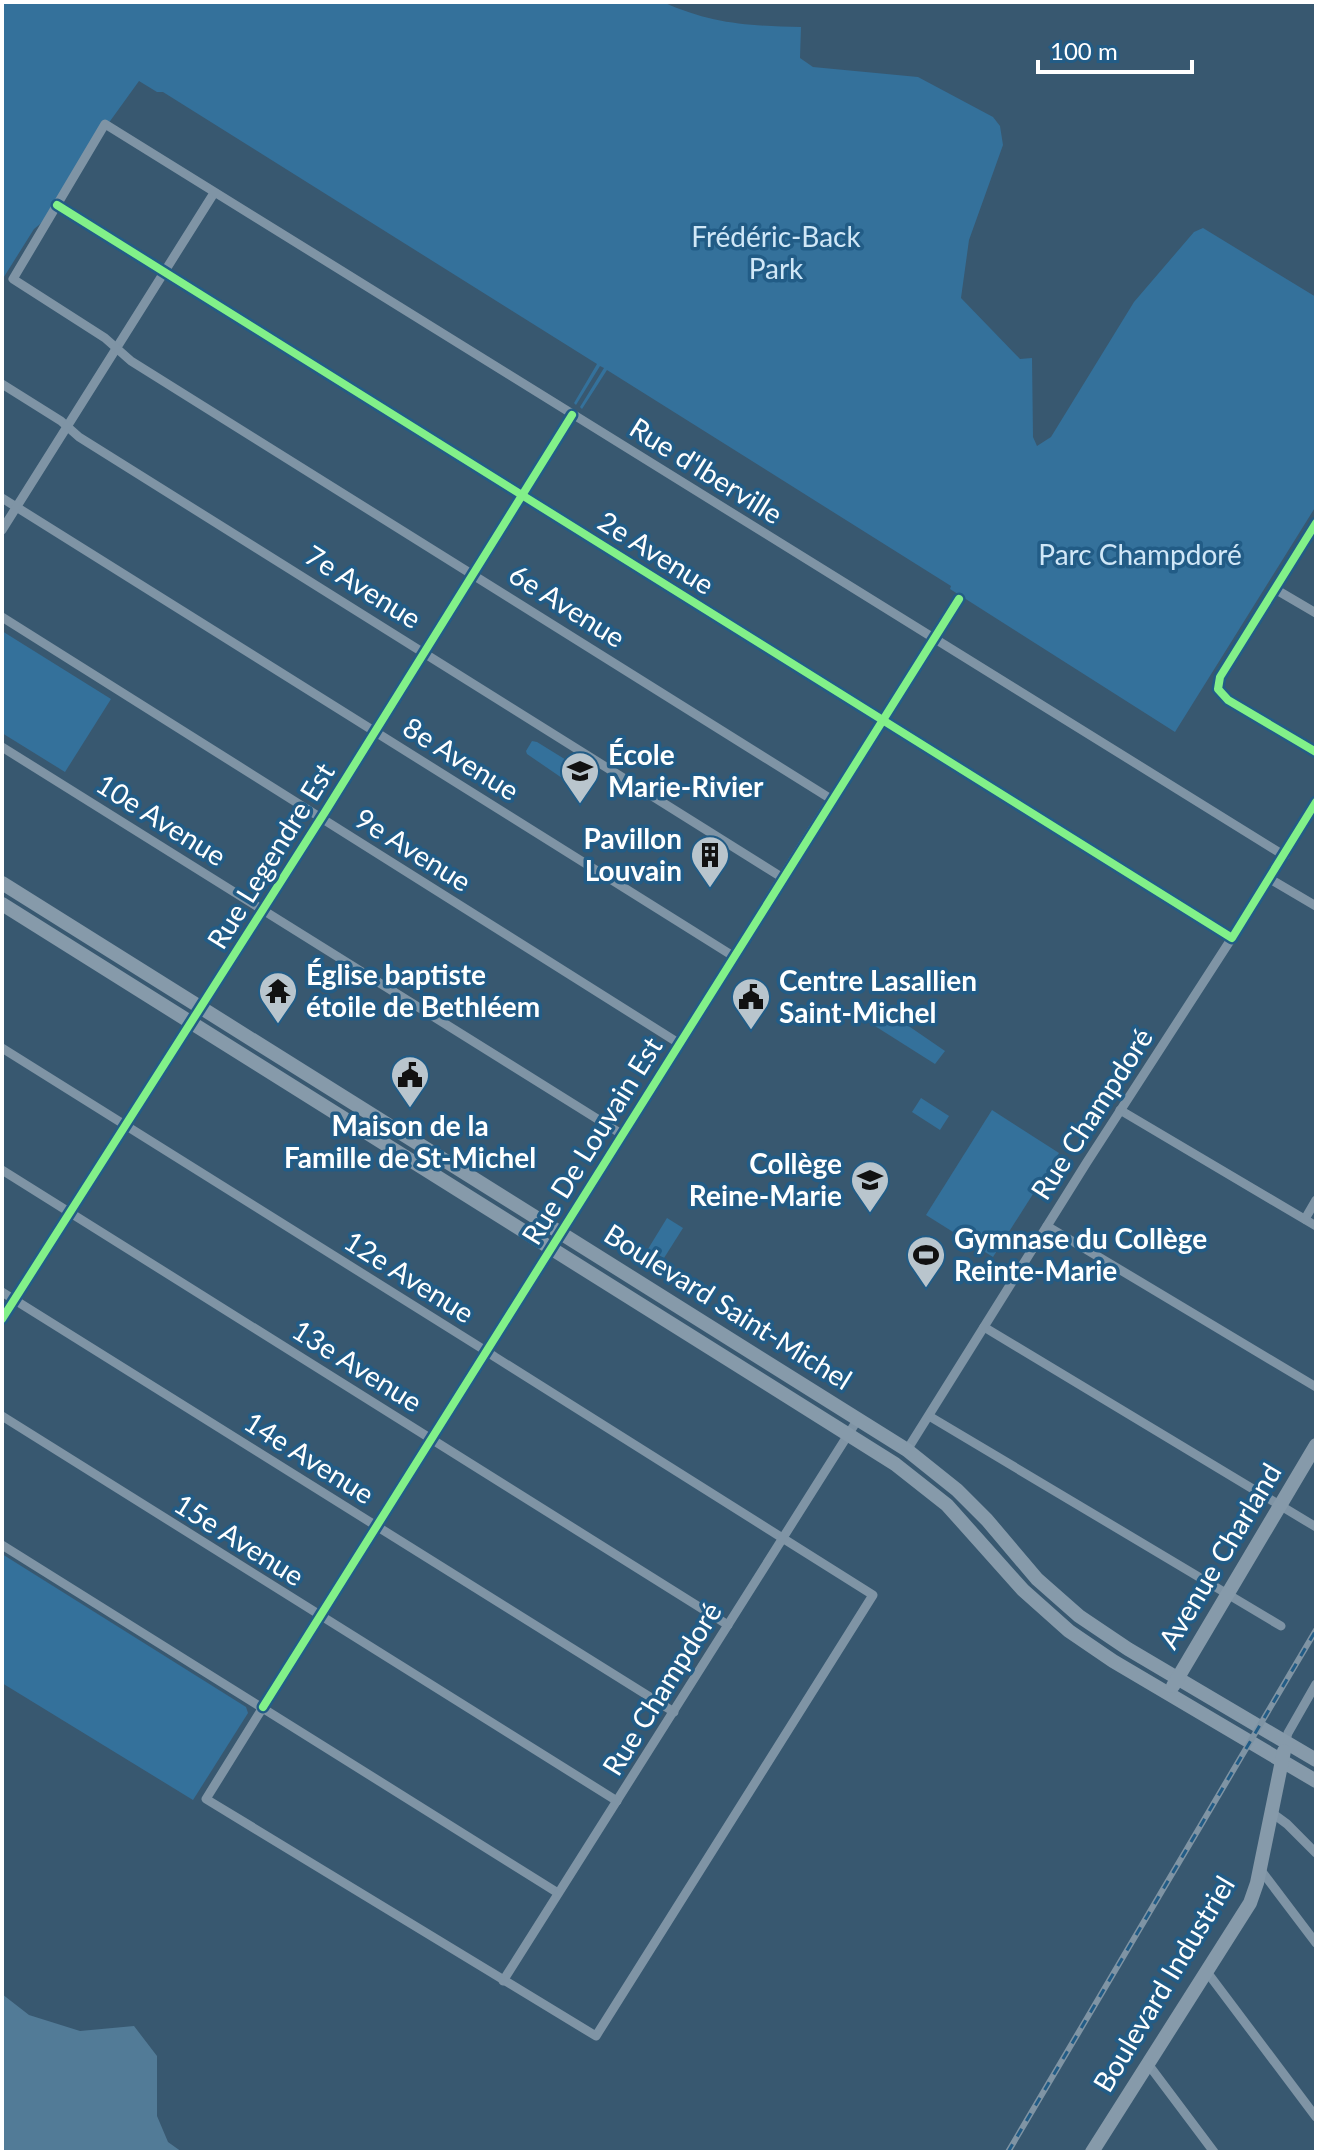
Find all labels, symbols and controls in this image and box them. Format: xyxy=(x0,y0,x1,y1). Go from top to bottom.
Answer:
scale bar xyxy=(1038,24,1192,74)
text: 100 m xyxy=(1050,36,1118,65)
park label: Frédéric-Back Park xyxy=(691,219,861,285)
street label: Rue d'Iberville xyxy=(624,410,789,531)
street label: 2e Avenue xyxy=(592,503,721,601)
street label: 7e Avenue xyxy=(299,537,428,635)
park label: Parc Champdoré xyxy=(1038,537,1242,571)
street label: 6e Avenue xyxy=(503,556,632,654)
street label: 8e Avenue xyxy=(397,709,526,807)
place label: École Marie-Rivier xyxy=(608,737,764,803)
school or university icon: École Marie-Rivier xyxy=(559,750,601,805)
street label: Rue Legendre Est xyxy=(199,756,341,955)
street label: 10e Avenue xyxy=(91,766,233,872)
street label: 9e Avenue xyxy=(349,800,478,898)
place label: Pavillon Louvain xyxy=(584,821,682,887)
building icon: Pavillon Louvain xyxy=(689,834,731,889)
place label: Église baptiste étoile de Bethléem xyxy=(306,957,540,1023)
place label: Centre Lasallien Saint-Michel xyxy=(779,963,977,1029)
temple icon: Église baptiste étoile de Bethléem xyxy=(257,970,299,1025)
public building icon: Centre Lasallien Saint-Michel xyxy=(730,976,772,1031)
street label: Rue Champdoré xyxy=(1023,1021,1159,1206)
street label: Rue De Louvain Est xyxy=(514,1030,669,1250)
public building icon: Maison de la Famille de St-Michel xyxy=(389,1054,431,1109)
place label: Maison de la Famille de St-Michel xyxy=(284,1108,536,1174)
place label: Collège Reine-Marie xyxy=(689,1146,842,1212)
school or university icon: Collège Reine-Marie xyxy=(849,1159,891,1214)
street label: Boulevard Saint-Michel xyxy=(599,1216,859,1396)
place label: Gymnase du Collège Reinte-Marie xyxy=(954,1221,1207,1287)
street label: 12e Avenue xyxy=(339,1223,481,1329)
sports icon: Gymnase du Collège Reinte-Marie xyxy=(905,1234,947,1289)
street label: 13e Avenue xyxy=(287,1312,429,1418)
street label: 14e Avenue xyxy=(239,1404,381,1510)
street label: Avenue Charland xyxy=(1150,1457,1288,1654)
street label: 15e Avenue xyxy=(169,1486,311,1592)
street label: Rue Champdoré xyxy=(594,1596,728,1781)
street label: Boulevard Industriel xyxy=(1085,1869,1241,2098)

